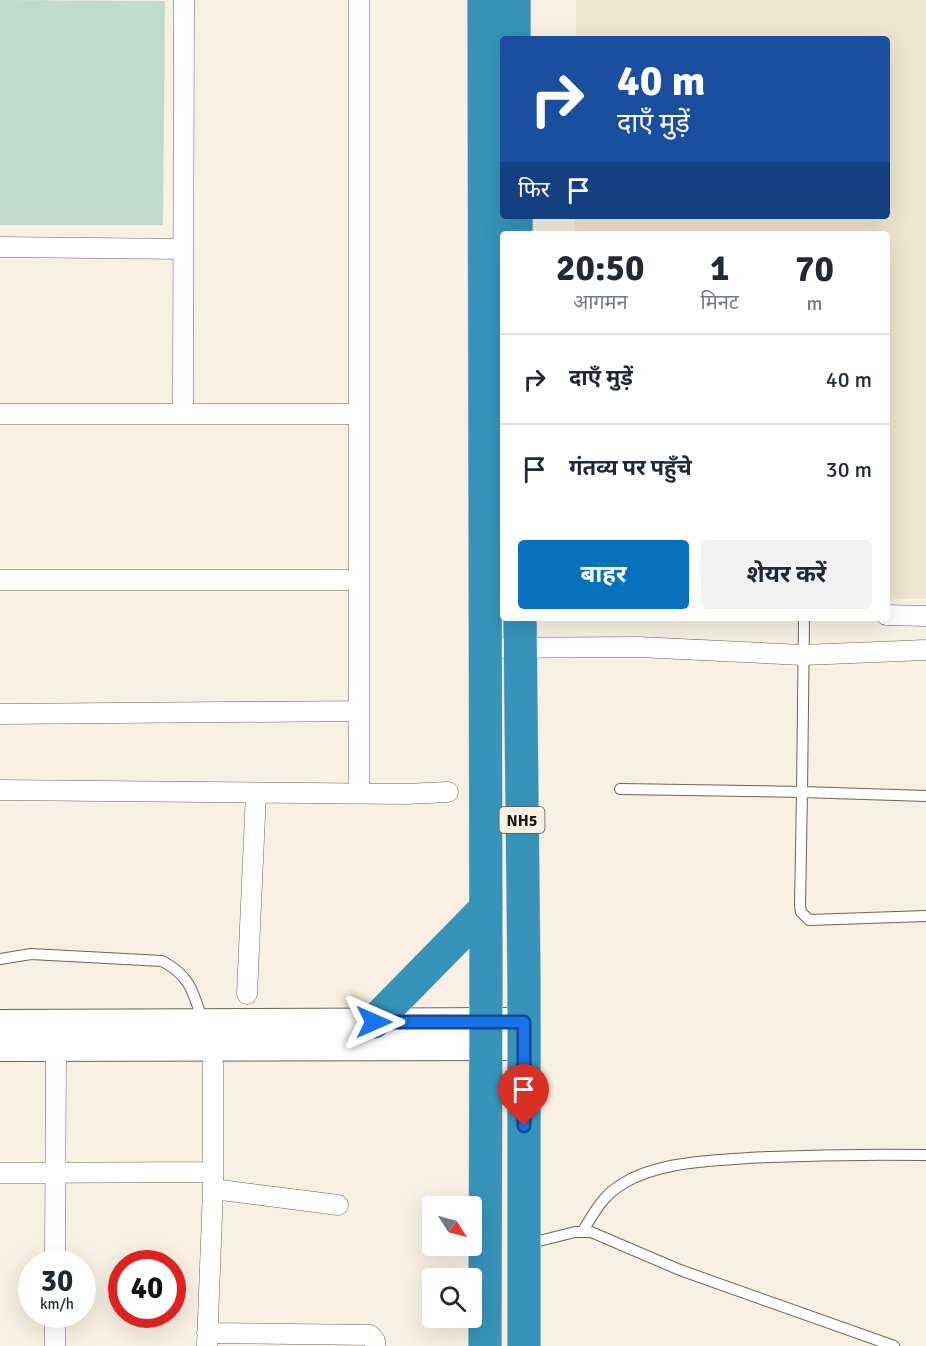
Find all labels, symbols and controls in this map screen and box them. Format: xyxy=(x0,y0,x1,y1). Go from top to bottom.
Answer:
text: 40 m xyxy=(617,56,706,107)
icon: right xyxy=(518,60,596,138)
text: दाएँ मुड़ें xyxy=(617,107,690,140)
icon: arrive xyxy=(562,174,595,207)
text: फिर xyxy=(518,176,550,203)
text: 20:50 xyxy=(556,246,644,291)
text: 1 xyxy=(710,246,729,291)
text: 70 xyxy=(795,247,834,292)
text: आगमन xyxy=(573,290,628,315)
text: मिनट xyxy=(701,290,739,315)
text: m xyxy=(806,291,822,316)
icon: right xyxy=(518,363,551,396)
text: दाएँ मुड़ें xyxy=(569,364,633,391)
text: 40 m xyxy=(826,366,872,393)
icon: arrive xyxy=(518,453,551,486)
text: गंतव्य पर पहुँचे xyxy=(569,454,692,481)
text: 30 m xyxy=(826,456,872,483)
button: बाहर xyxy=(518,540,689,609)
button: शेयर करें xyxy=(701,540,872,609)
road number: NH5 xyxy=(500,807,544,833)
position arrow xyxy=(342,990,406,1054)
pin xyxy=(498,1064,549,1126)
icon: arrive xyxy=(507,1073,540,1106)
north arrow xyxy=(422,1196,482,1256)
map controls xyxy=(422,1196,482,1328)
speed limit sign: 40 xyxy=(108,1250,186,1328)
text: 30 xyxy=(41,1263,73,1300)
button: search xyxy=(422,1268,482,1328)
text: km/h xyxy=(40,1295,74,1313)

